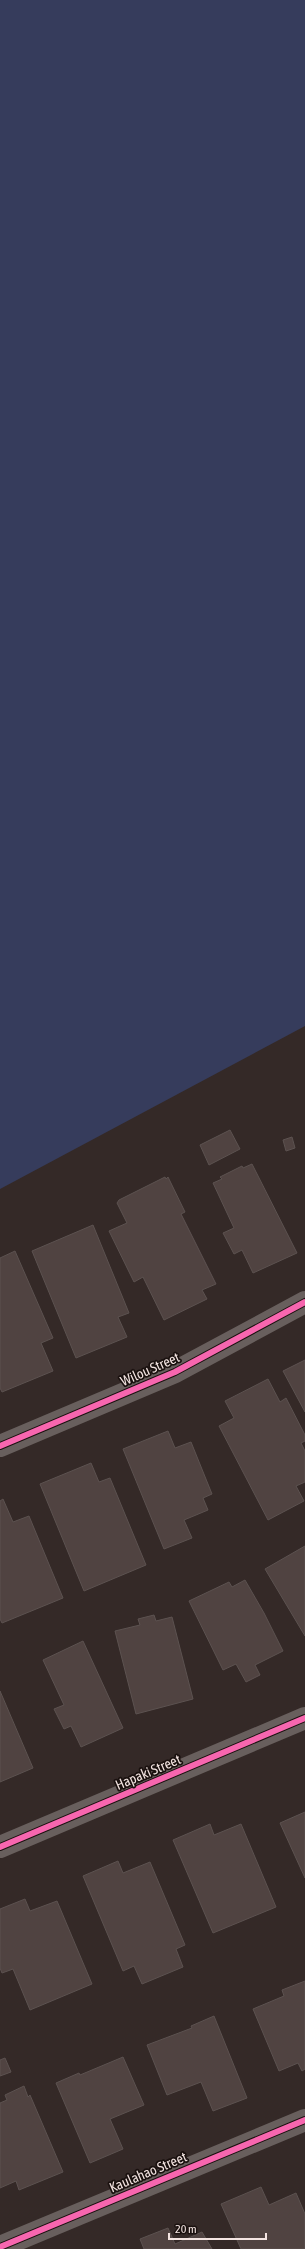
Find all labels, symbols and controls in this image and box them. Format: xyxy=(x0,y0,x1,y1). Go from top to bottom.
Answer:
street label: Wilou Street xyxy=(118,1349,182,1389)
street label: Hapaki Street xyxy=(113,1751,183,1793)
street label: Kaulahao Street xyxy=(107,2148,189,2196)
scale bar xyxy=(169,2215,266,2241)
text: 20 m xyxy=(175,2222,197,2236)

